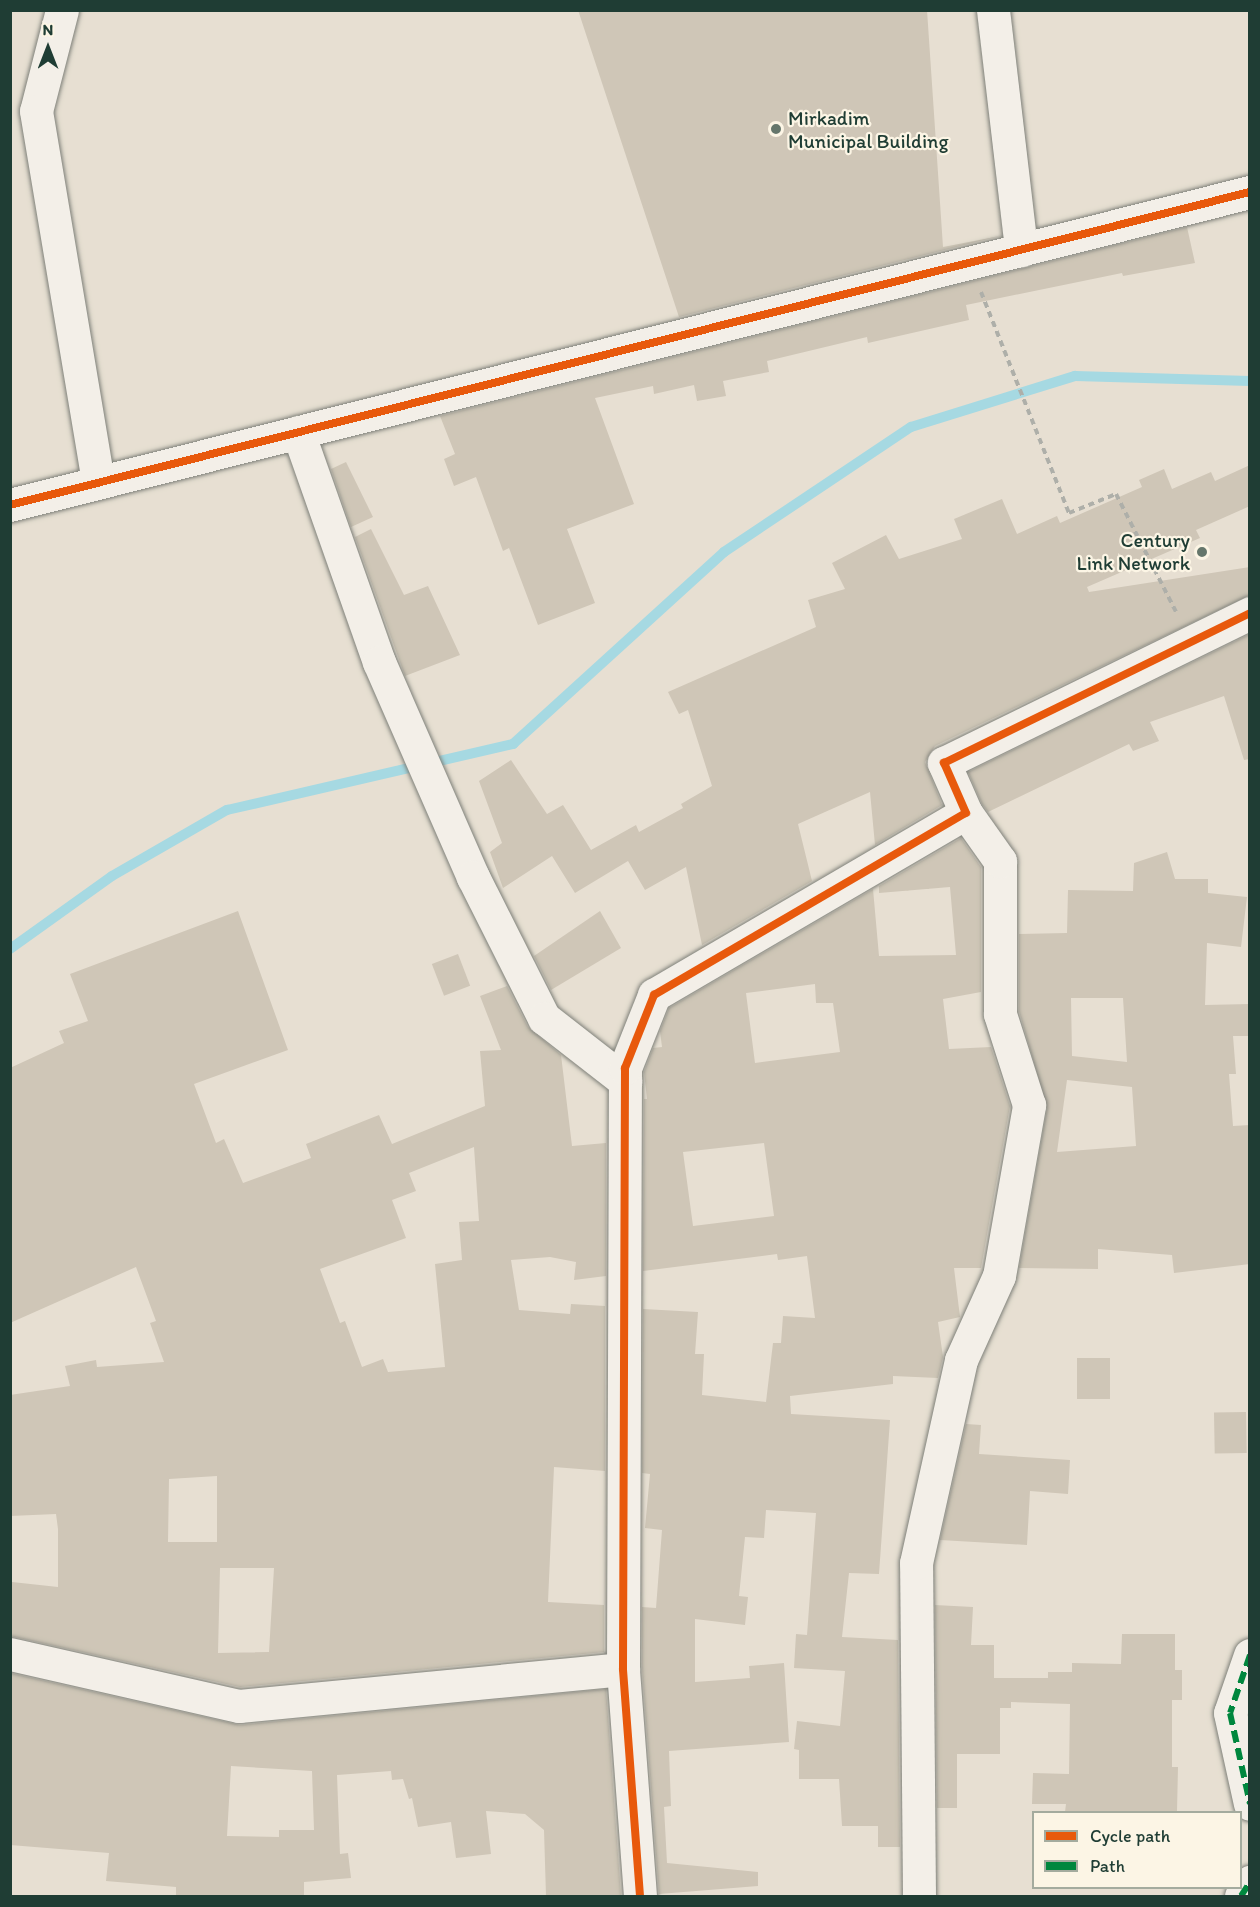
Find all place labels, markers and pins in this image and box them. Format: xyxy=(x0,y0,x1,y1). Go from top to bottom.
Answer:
place label: Mirkadim Municipal Building xyxy=(788,106,949,153)
marker: Mirkadim Municipal Building xyxy=(769,122,783,136)
place label: Century Link Network xyxy=(1076,528,1190,575)
marker: Century Link Network xyxy=(1195,545,1209,559)

